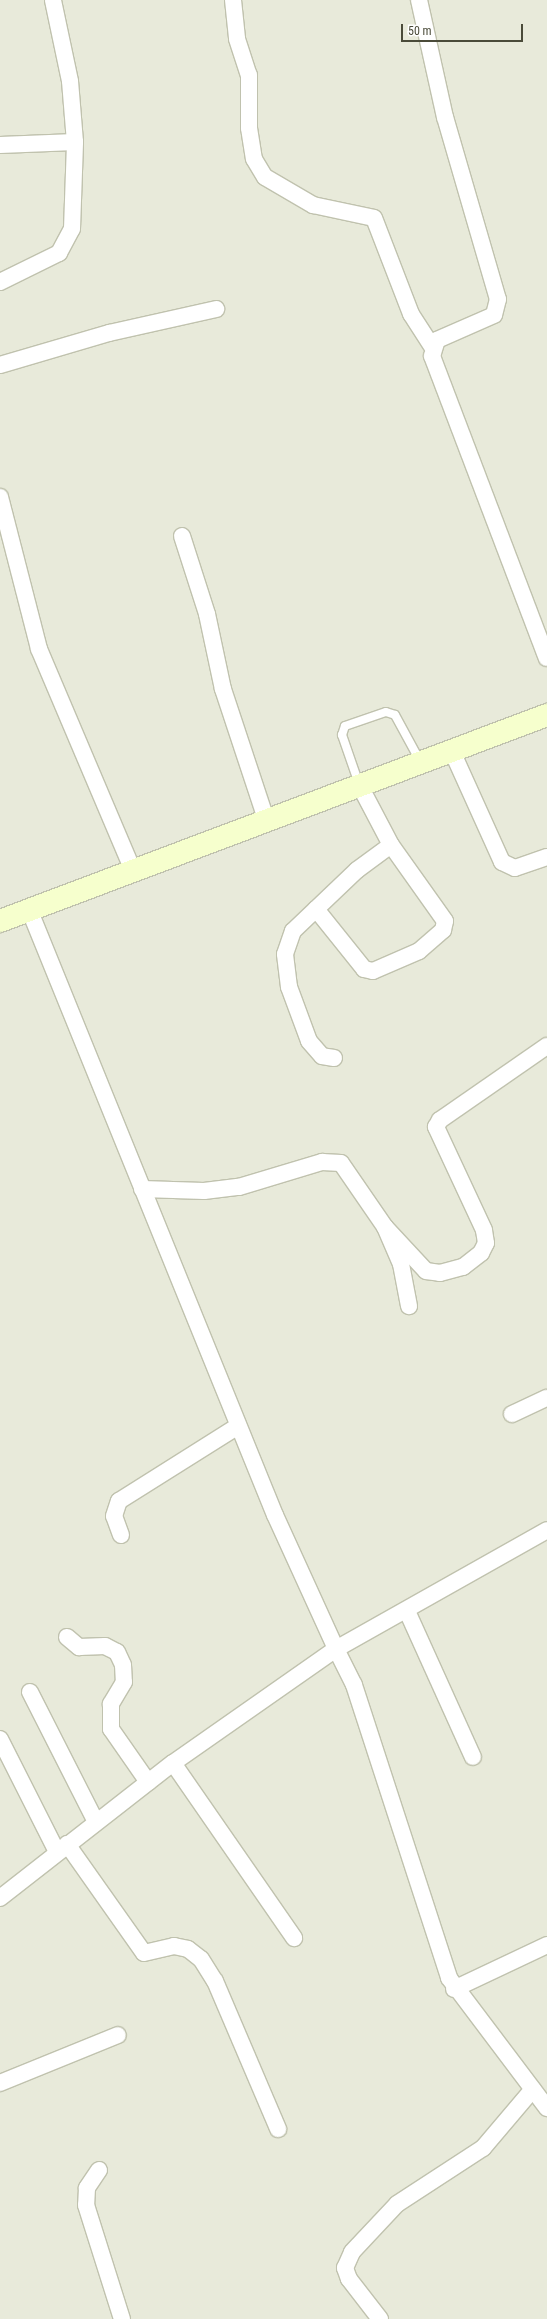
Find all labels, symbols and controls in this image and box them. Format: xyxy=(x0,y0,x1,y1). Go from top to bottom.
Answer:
scale bar xyxy=(403,16,525,42)
text: 50 m xyxy=(408,24,432,38)

